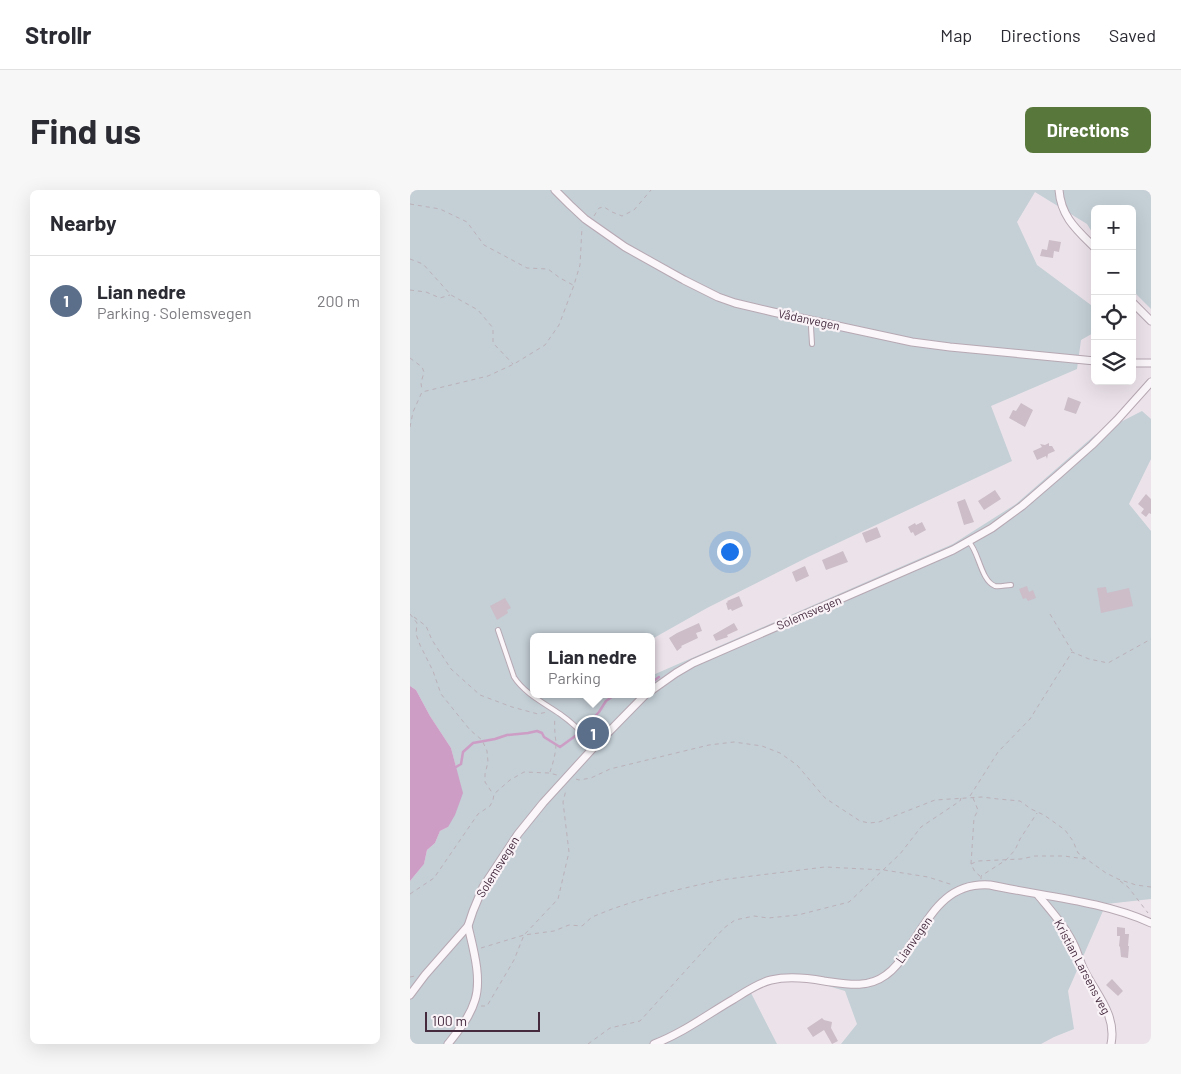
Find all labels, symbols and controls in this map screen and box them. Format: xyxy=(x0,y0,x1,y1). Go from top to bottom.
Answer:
text: Strollr xyxy=(25,20,92,49)
text: Map xyxy=(940,24,972,46)
text: Directions xyxy=(1000,24,1081,46)
text: Saved xyxy=(1109,24,1156,46)
button: Directions xyxy=(1025,107,1151,153)
text: Find us xyxy=(30,109,141,151)
map controls xyxy=(1091,205,1136,385)
button: + xyxy=(1091,205,1136,250)
text: Nearby xyxy=(50,210,116,235)
button: − xyxy=(1091,250,1136,295)
text: Lian nedre xyxy=(97,280,186,303)
text: 1 xyxy=(63,291,69,310)
text: 200 m xyxy=(317,291,360,310)
button: locate xyxy=(1091,295,1136,340)
text: Parking · Solemsvegen xyxy=(97,303,252,322)
street label: Vådanvegen xyxy=(777,306,841,332)
button: layers xyxy=(1091,340,1136,385)
your location xyxy=(717,539,743,565)
street label: Solemsvegen xyxy=(774,592,843,632)
popup xyxy=(530,633,655,698)
text: Lian nedre xyxy=(548,645,637,668)
text: Parking xyxy=(548,668,601,687)
pin: 1 xyxy=(577,714,609,752)
street label: Solemsvegen xyxy=(473,833,521,900)
street label: Lianvegen xyxy=(892,913,934,965)
street label: Kristian Larsens veg xyxy=(1052,917,1114,1016)
scale bar xyxy=(425,1009,540,1032)
text: 100 m xyxy=(432,1012,467,1029)

